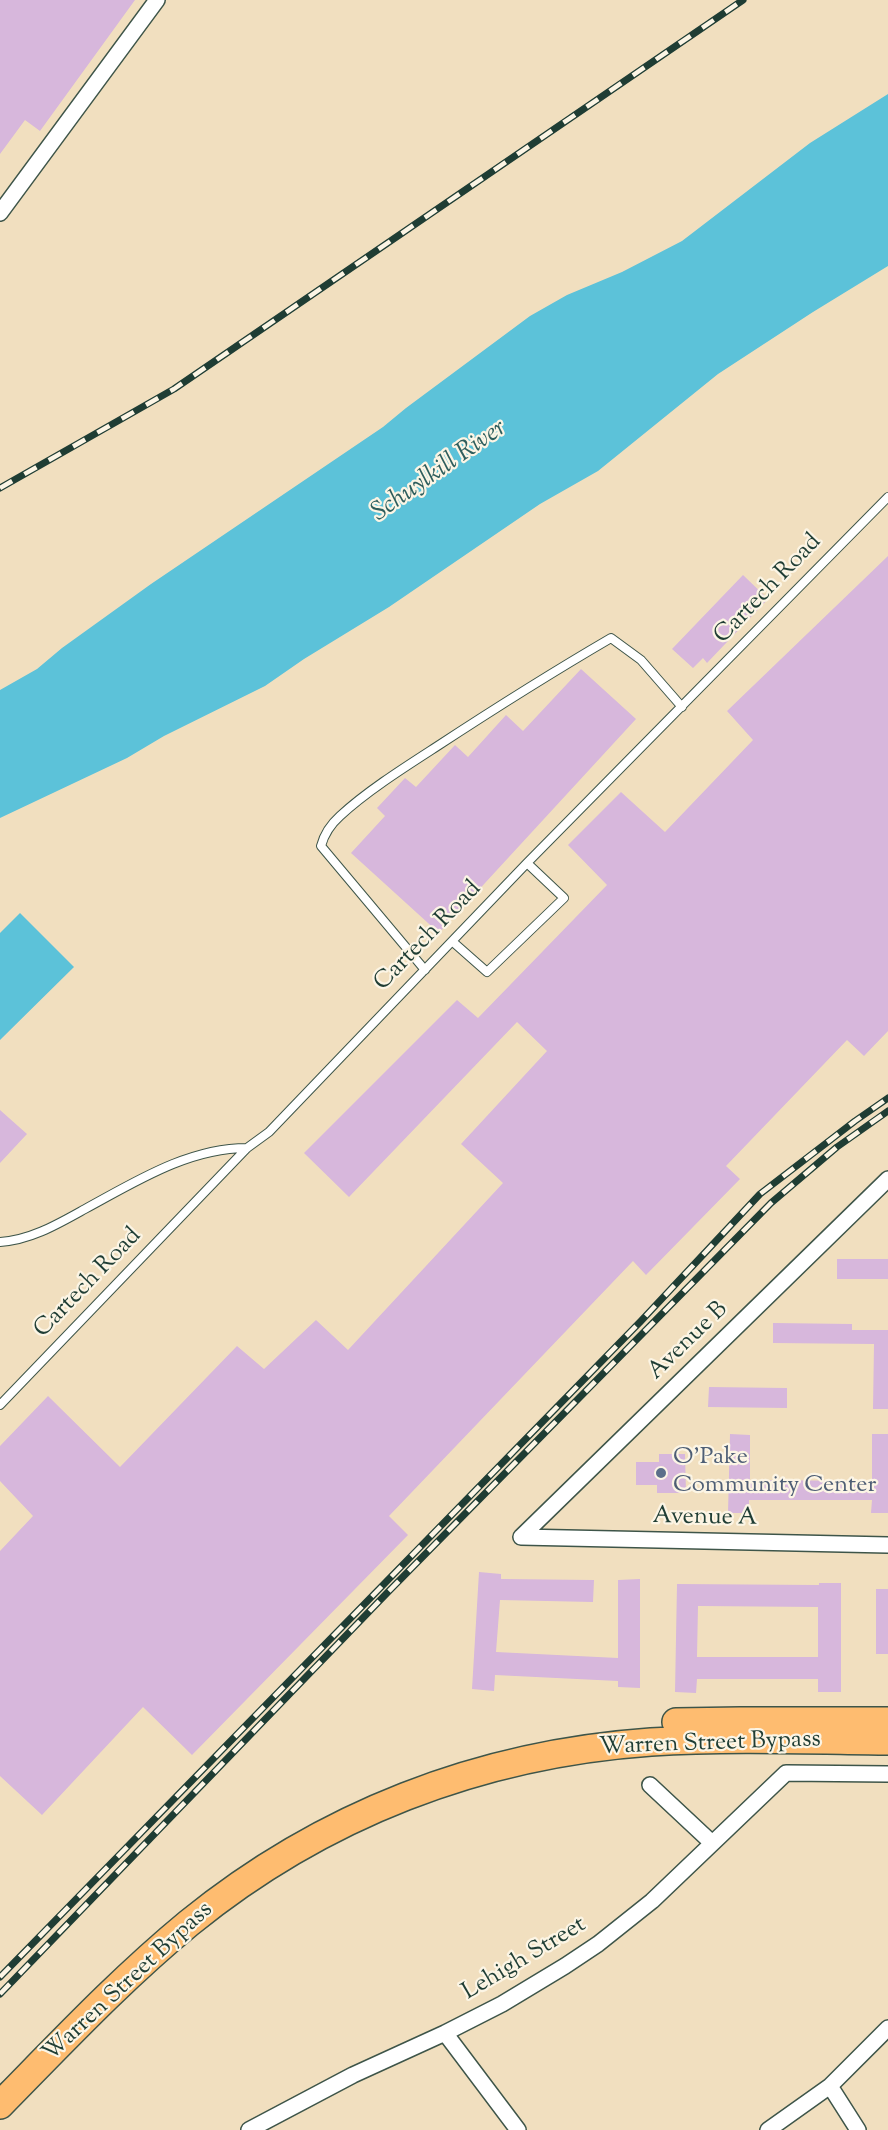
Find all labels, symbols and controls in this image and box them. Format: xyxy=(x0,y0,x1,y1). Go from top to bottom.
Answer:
water label: Schuylkill River xyxy=(367,414,513,530)
street label: Cartech Road xyxy=(709,529,829,651)
street label: Cartech Road xyxy=(369,876,489,998)
street label: Cartech Road xyxy=(29,1223,149,1345)
street label: Avenue B xyxy=(643,1297,735,1387)
place label: O’Pake Community Center xyxy=(673,1445,876,1501)
marker: O’Pake Community Center xyxy=(654,1466,668,1480)
street label: Avenue A xyxy=(652,1504,758,1534)
street label: Warren Street Bypass xyxy=(599,1727,821,1763)
street label: Warren Street Bypass xyxy=(38,1897,220,2069)
street label: Lehigh Street xyxy=(458,1912,592,2008)

